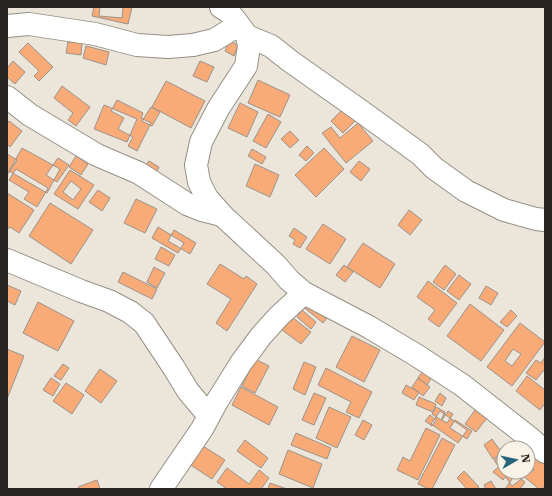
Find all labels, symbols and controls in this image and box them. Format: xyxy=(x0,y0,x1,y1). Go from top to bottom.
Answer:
north arrow xyxy=(496,440,536,480)
text: N xyxy=(518,453,534,464)

